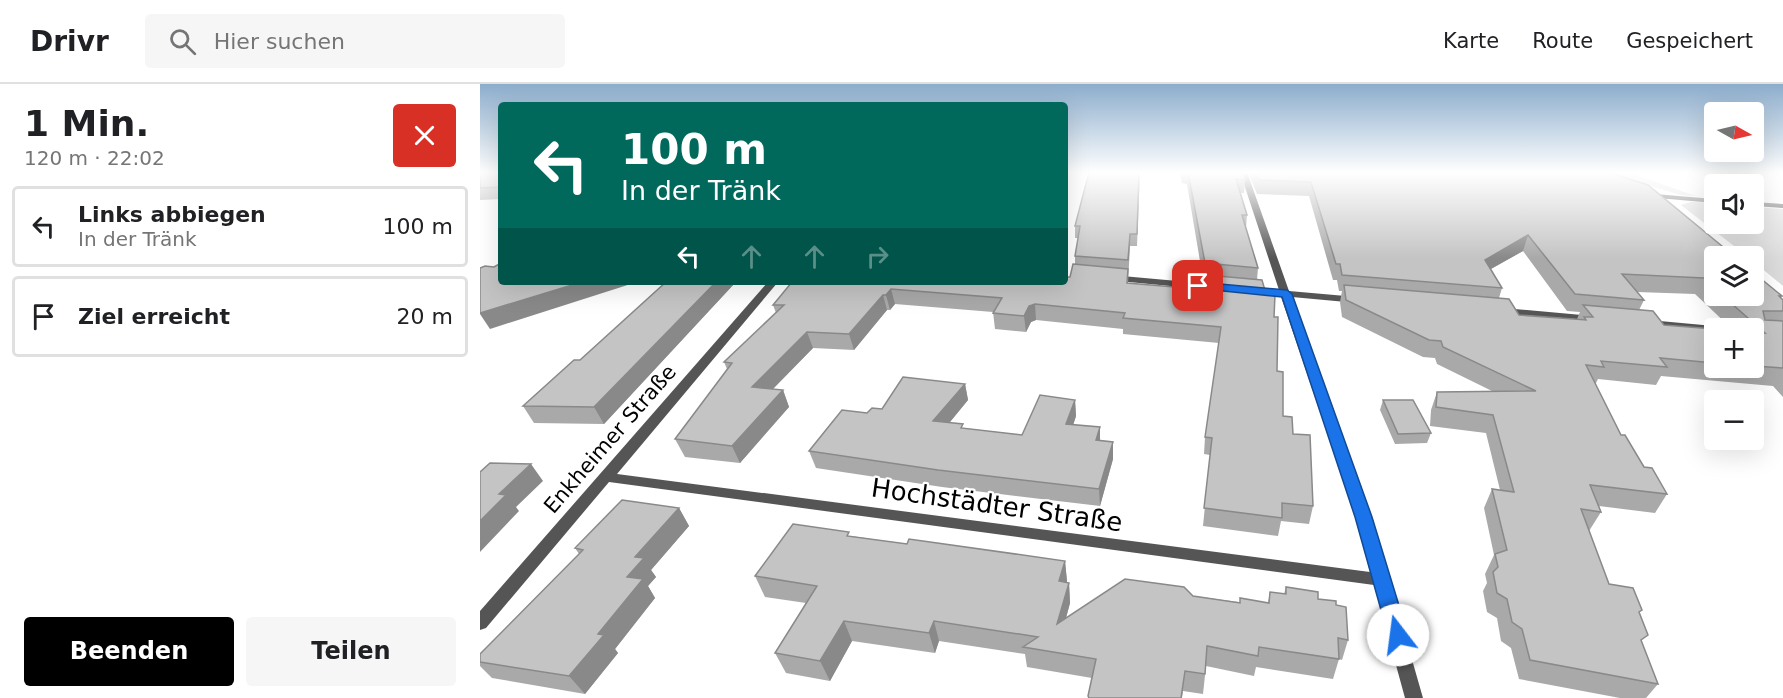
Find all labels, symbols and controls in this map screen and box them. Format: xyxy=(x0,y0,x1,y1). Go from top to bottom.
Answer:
search box xyxy=(145,14,565,68)
text: Drivr xyxy=(30,25,109,58)
icon: search xyxy=(166,25,199,58)
text: Hier suchen xyxy=(214,29,345,54)
text: Karte xyxy=(1443,29,1499,53)
text: Route xyxy=(1532,29,1593,53)
text: Gespeichert xyxy=(1626,29,1753,53)
north arrow xyxy=(1704,102,1764,162)
map controls xyxy=(1704,102,1764,450)
text: 1 Min. xyxy=(24,103,149,144)
button: close xyxy=(393,104,456,167)
text: 100 m xyxy=(621,125,767,174)
icon: left xyxy=(522,126,600,204)
text: 120 m · 22:02 xyxy=(24,146,165,170)
button: sound xyxy=(1704,174,1764,234)
text: In der Tränk xyxy=(621,175,781,206)
text: Links abbiegen xyxy=(78,202,266,227)
icon: left xyxy=(27,210,60,243)
text: 100 m xyxy=(383,214,453,239)
text: In der Tränk xyxy=(78,227,197,251)
icon: left xyxy=(672,240,705,273)
icon: ahead xyxy=(735,240,768,273)
icon: ahead xyxy=(798,240,831,273)
icon: right xyxy=(861,240,894,273)
button: layers xyxy=(1704,246,1764,306)
pin xyxy=(1172,260,1223,311)
icon: arrive xyxy=(1181,269,1214,302)
icon: arrive xyxy=(27,300,60,333)
text: Ziel erreicht xyxy=(78,304,230,329)
text: 20 m xyxy=(397,304,453,329)
button: + xyxy=(1704,318,1764,378)
street label: Enkheimer Straße xyxy=(539,360,681,518)
button: − xyxy=(1704,390,1764,450)
street label: Hochstädter Straße xyxy=(870,473,1124,537)
position arrow xyxy=(1366,603,1430,667)
button: Beenden xyxy=(24,617,234,686)
button: Teilen xyxy=(246,617,456,686)

